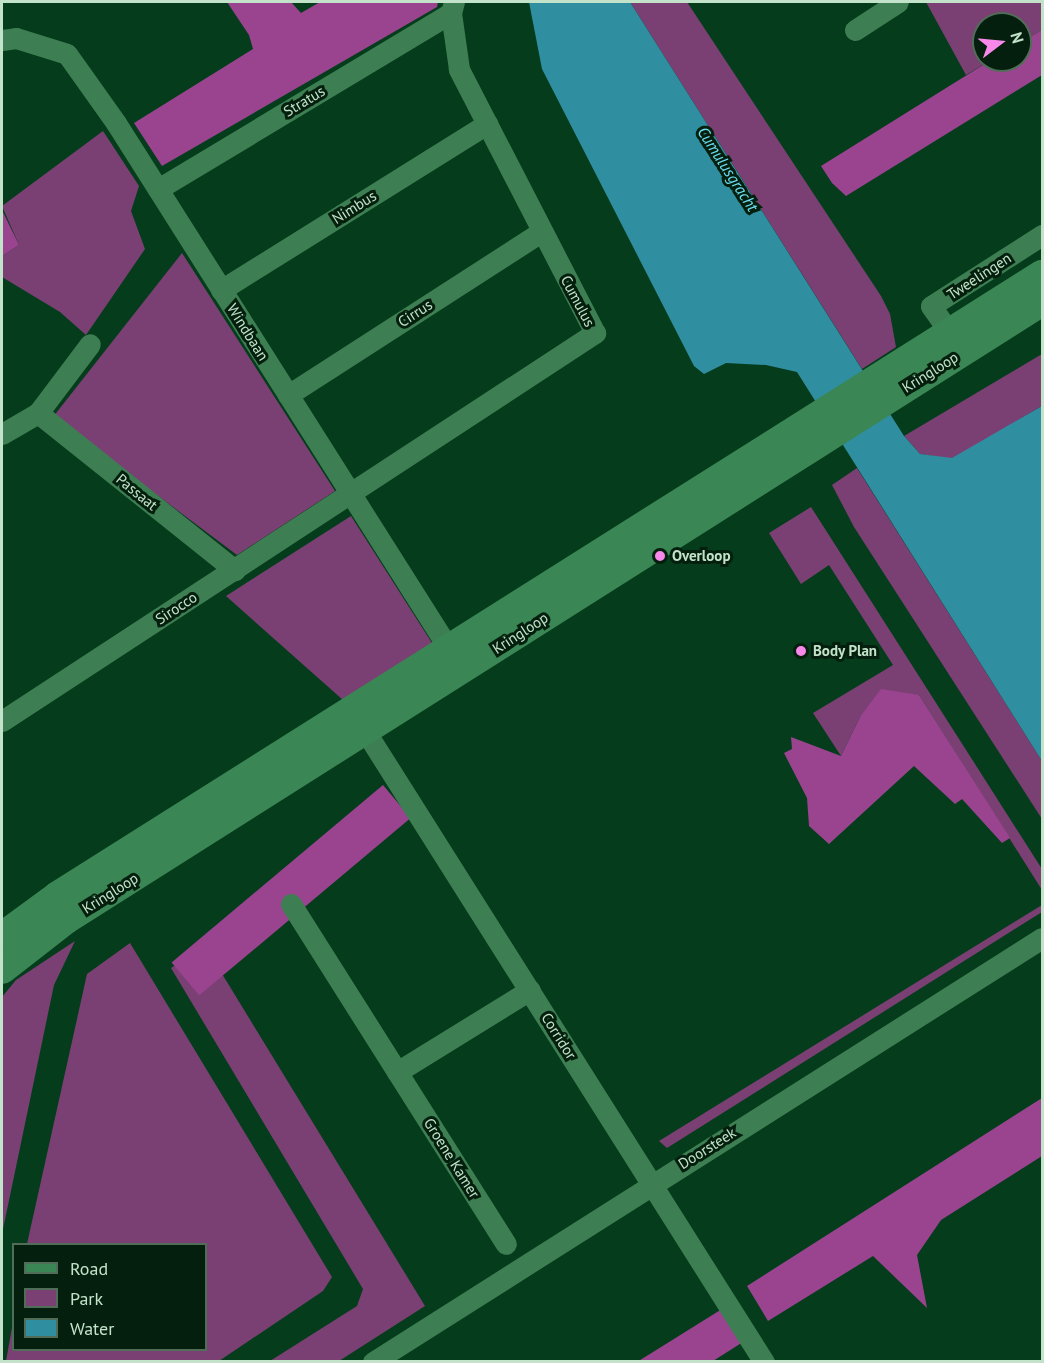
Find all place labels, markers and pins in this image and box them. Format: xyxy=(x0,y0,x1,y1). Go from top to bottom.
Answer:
place label: Overloop xyxy=(672,547,730,565)
marker: Overloop xyxy=(653,549,667,563)
place label: Body Plan xyxy=(813,642,878,660)
marker: Body Plan xyxy=(794,644,808,658)

